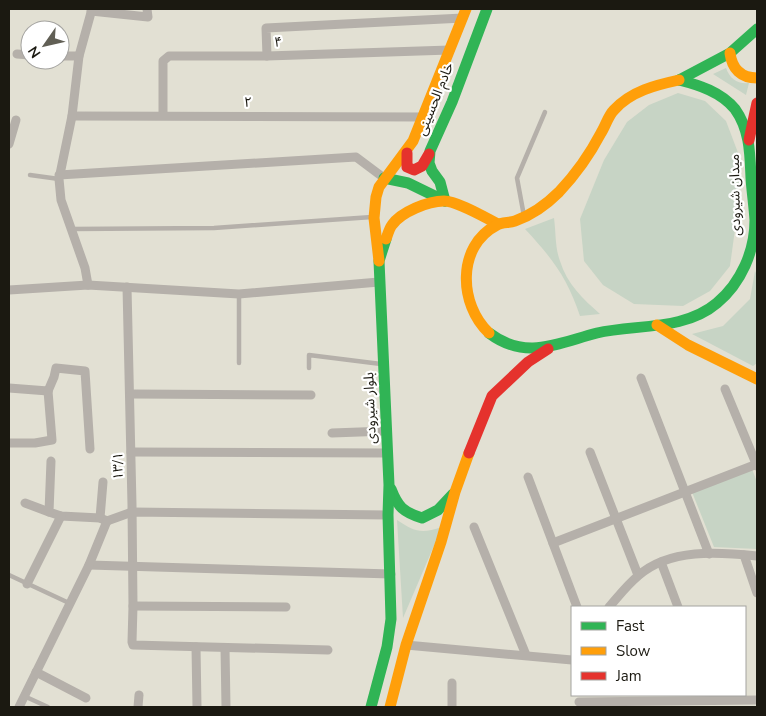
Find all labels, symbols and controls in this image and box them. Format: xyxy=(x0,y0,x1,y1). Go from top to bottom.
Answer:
north arrow xyxy=(20,20,70,70)
street label: ۴ xyxy=(274,32,282,52)
text: N xyxy=(24,42,45,62)
street label: خادم الحسینی xyxy=(412,60,459,139)
street label: ۲ xyxy=(244,93,252,112)
street label: میدان شیرودی xyxy=(725,154,745,236)
street label: بلوار شیرودی xyxy=(359,371,381,444)
street label: ۱۳/۱ xyxy=(108,452,128,480)
legend xyxy=(571,606,746,696)
text: Fast xyxy=(616,616,645,636)
text: Slow xyxy=(616,641,651,661)
text: Jam xyxy=(615,666,642,686)

